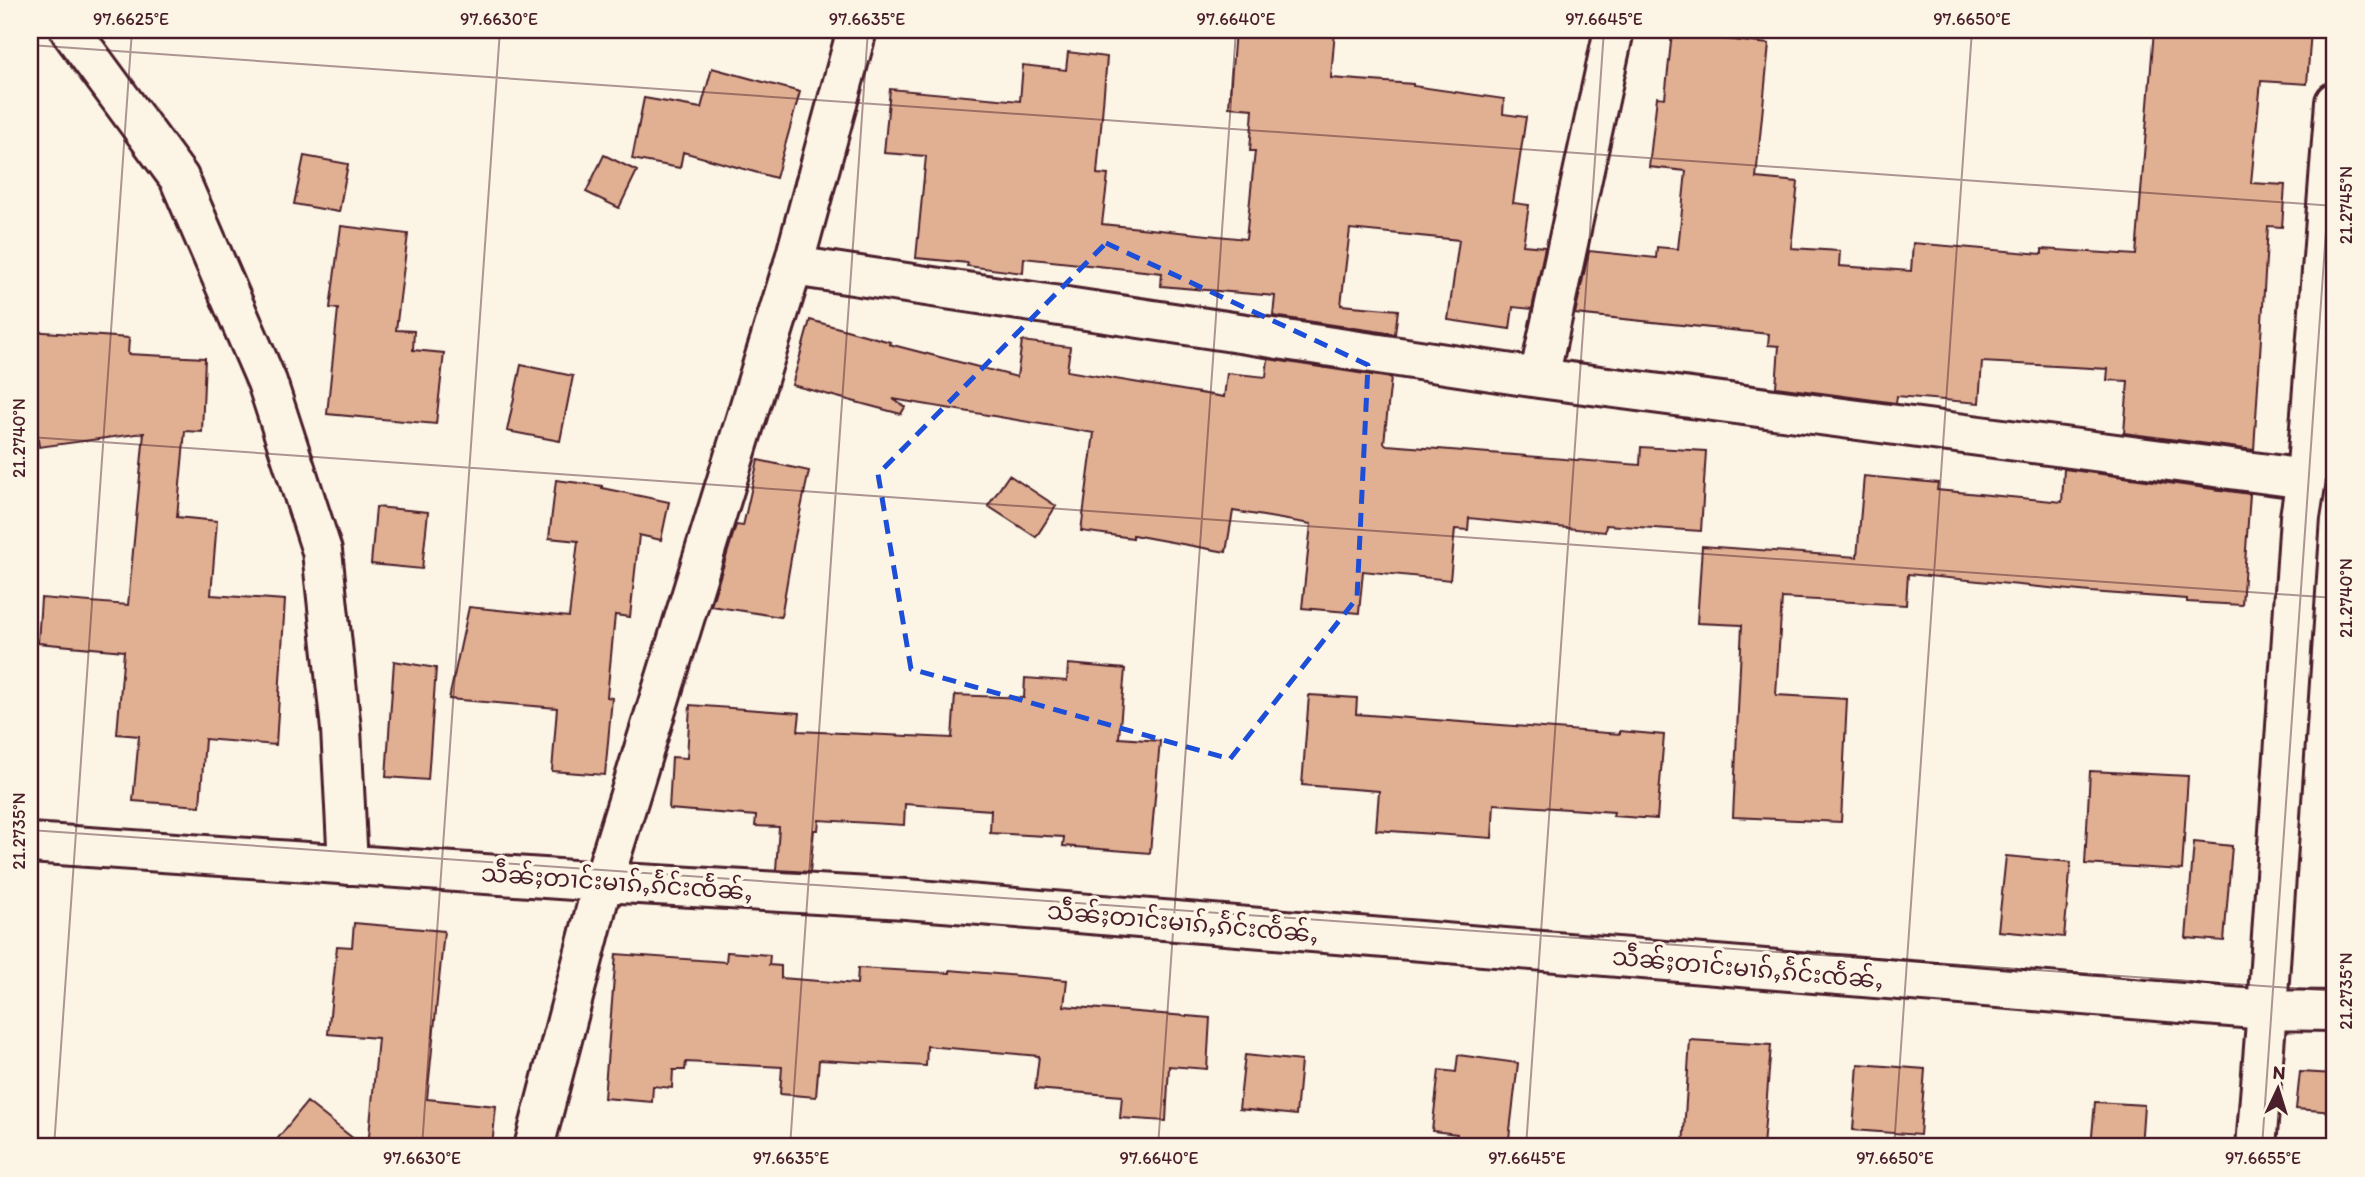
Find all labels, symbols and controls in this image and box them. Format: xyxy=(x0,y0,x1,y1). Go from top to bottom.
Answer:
text: 97.6625°E xyxy=(93,8,169,30)
text: 97.6630°E xyxy=(460,8,538,30)
text: 97.6635°E xyxy=(829,8,905,30)
text: 97.6640°E xyxy=(1197,8,1276,30)
text: 97.6645°E xyxy=(1565,8,1643,30)
text: 97.6650°E xyxy=(1933,8,2011,30)
text: 21.2745°N xyxy=(2335,166,2357,244)
text: 21.2740°N xyxy=(8,398,30,478)
text: 21.2740°N xyxy=(2335,558,2357,638)
text: 21.2735°N xyxy=(8,792,30,870)
street label: သဵၼ်ႈတၢင်းမၢၵ်ႇၵႅင်းၸႅၼ်ႇ xyxy=(480,857,754,906)
street label: သဵၼ်ႈတၢင်းမၢၵ်ႇၵႅင်းၸႅၼ်ႇ xyxy=(1046,895,1320,948)
street label: သဵၼ်ႈတၢင်းမၢၵ်ႇၵႅင်းၸႅၼ်ႇ xyxy=(1611,941,1885,994)
text: 21.2735°N xyxy=(2335,952,2357,1030)
north arrow xyxy=(2242,1054,2312,1124)
text: N xyxy=(2272,1061,2286,1084)
text: 97.6630°E xyxy=(383,1147,461,1169)
text: 97.6635°E xyxy=(753,1147,829,1169)
text: 97.6640°E xyxy=(1120,1147,1199,1169)
text: 97.6645°E xyxy=(1488,1147,1566,1169)
text: 97.6650°E xyxy=(1856,1147,1934,1169)
text: 97.6655°E xyxy=(2225,1147,2301,1169)

